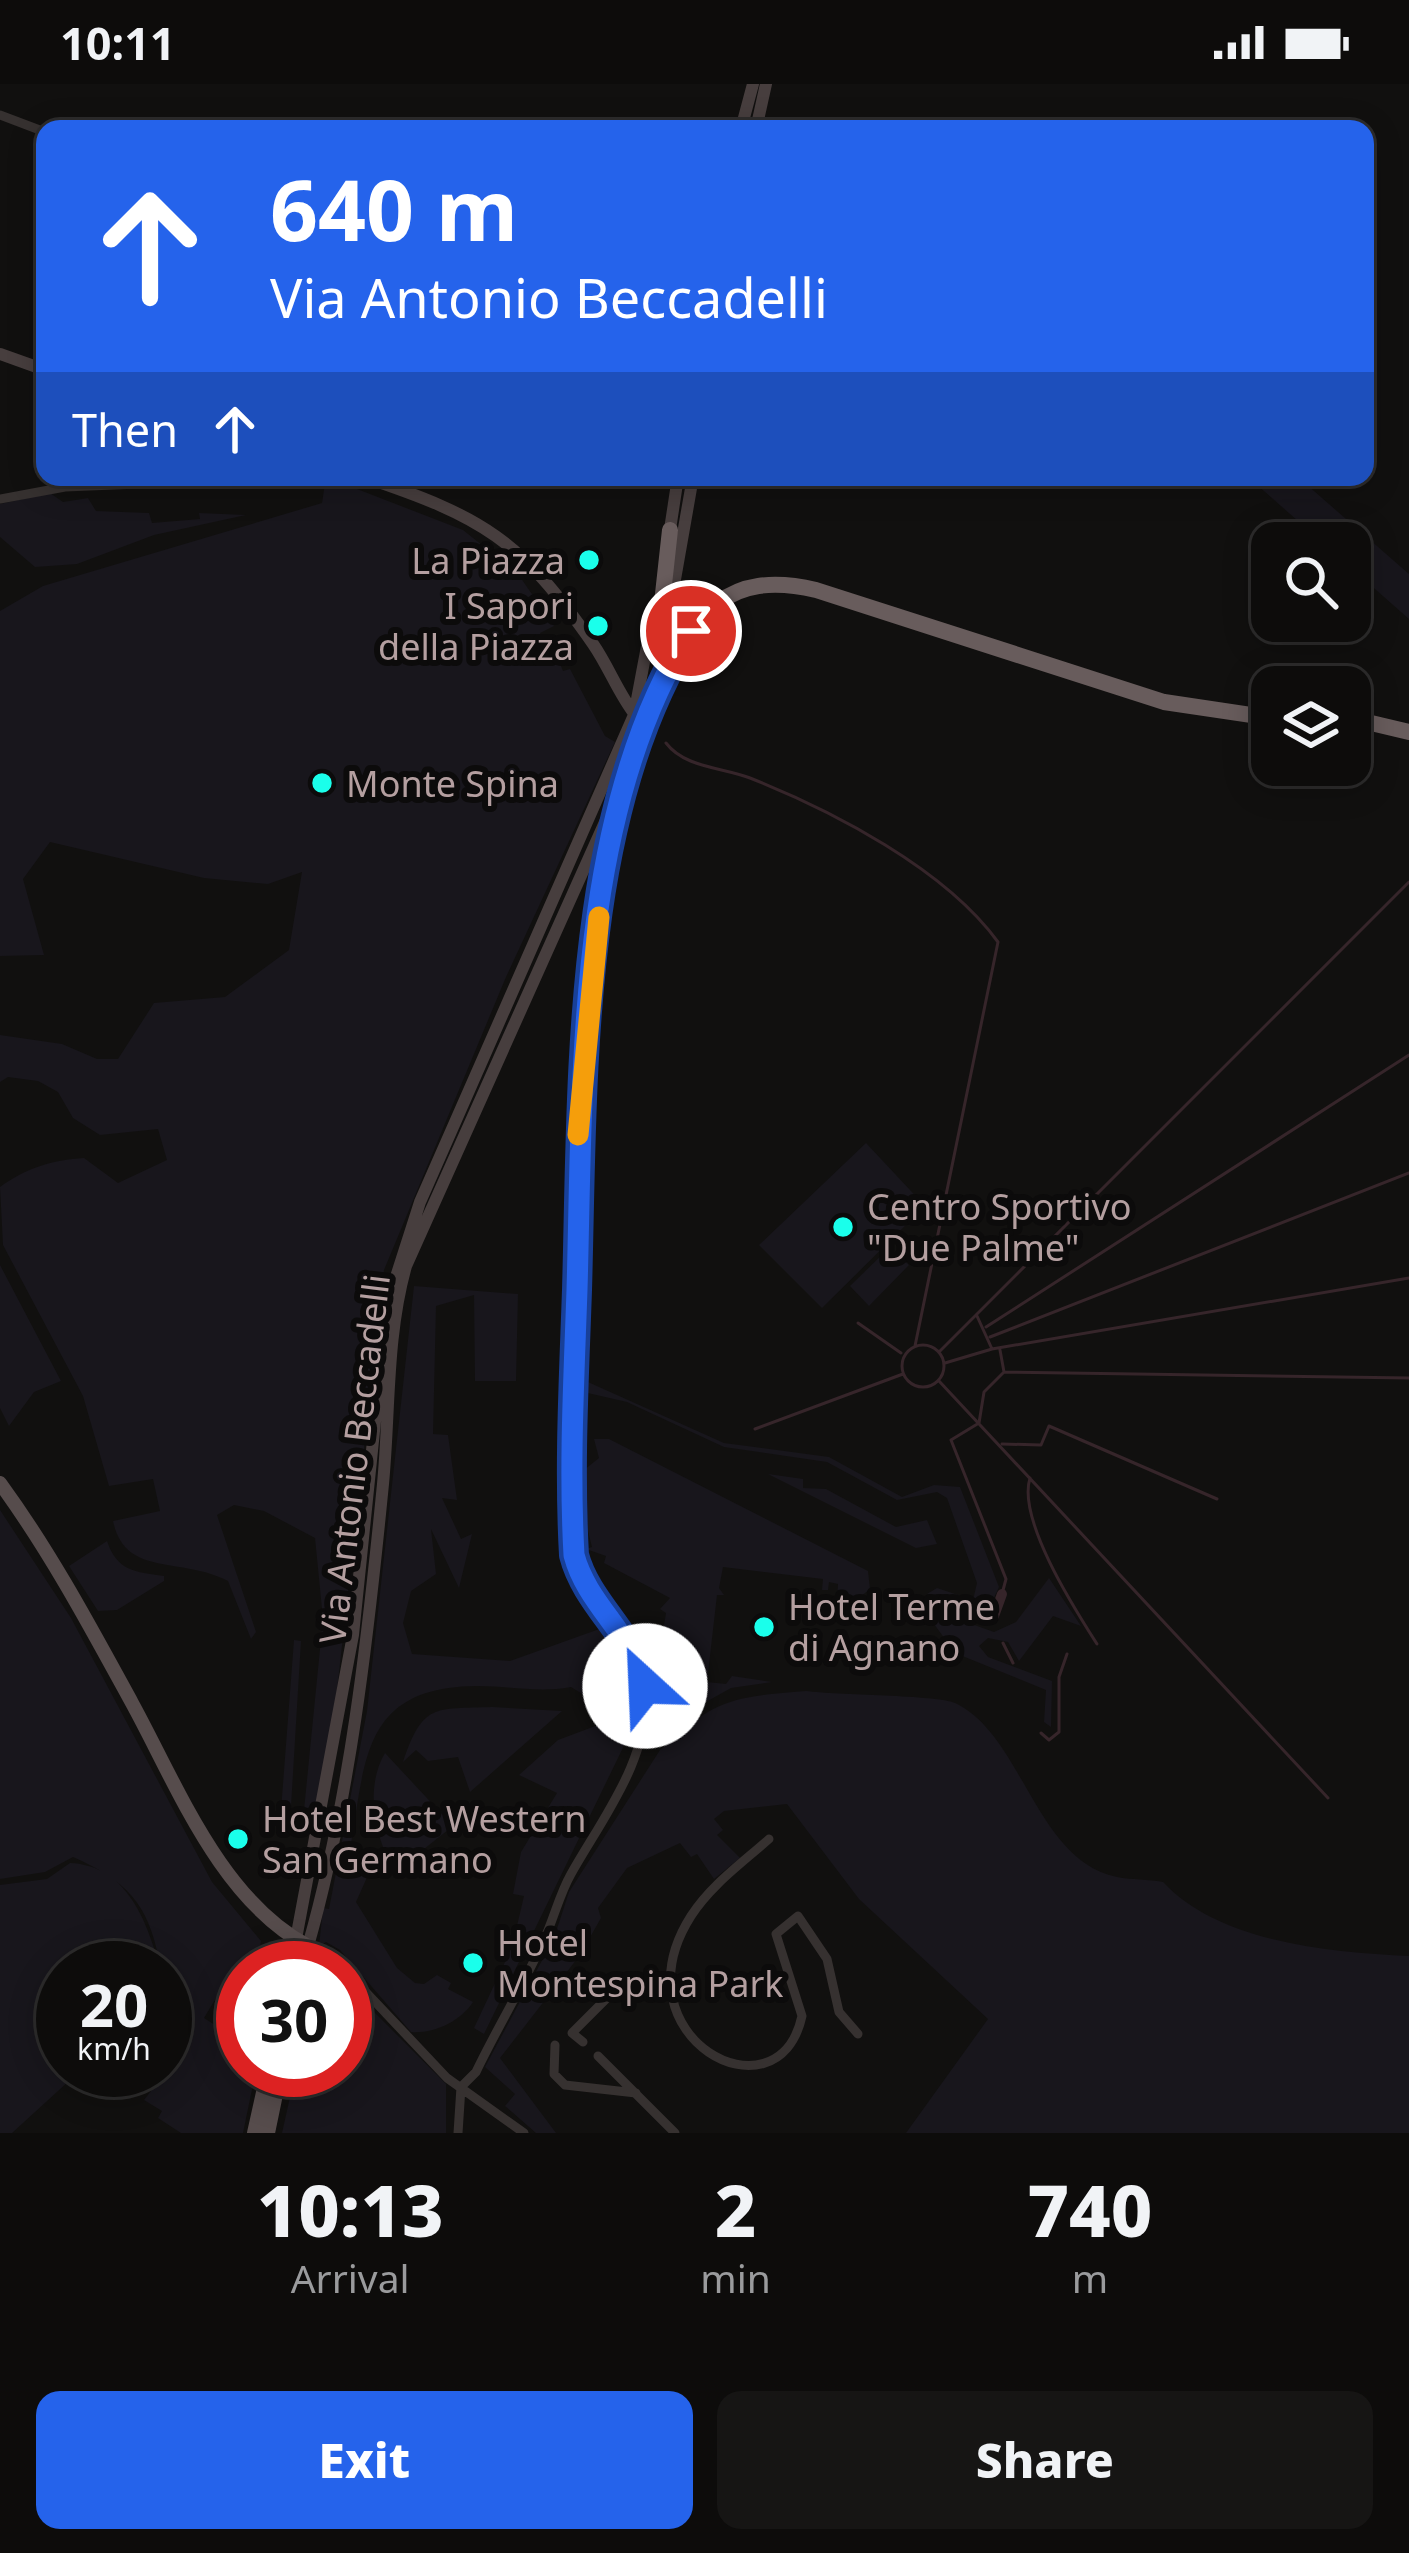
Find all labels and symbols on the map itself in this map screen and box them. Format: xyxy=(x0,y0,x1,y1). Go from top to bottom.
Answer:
place label: La Piazza xyxy=(411,536,565,585)
marker: La Piazza xyxy=(576,547,602,573)
pin xyxy=(640,580,742,682)
place label: I Sapori della Piazza xyxy=(378,581,574,671)
marker: I Sapori della Piazza xyxy=(585,613,611,639)
place label: Monte Spina xyxy=(346,759,559,808)
marker: Monte Spina xyxy=(309,770,335,796)
place label: Centro Sportivo "Due Palme" xyxy=(867,1182,1132,1272)
marker: Centro Sportivo "Due Palme" xyxy=(830,1214,856,1240)
street label: Via Antonio Beccadelli xyxy=(307,1271,401,1647)
place label: Hotel Terme di Agnano xyxy=(788,1582,995,1672)
marker: Hotel Terme di Agnano xyxy=(751,1614,777,1640)
position arrow xyxy=(582,1623,708,1749)
place label: Hotel Best Western San Germano xyxy=(262,1794,586,1884)
marker: Hotel Best Western San Germano xyxy=(225,1826,251,1852)
place label: Hotel Montespina Park xyxy=(497,1918,784,2008)
speed limit sign: 30 xyxy=(216,1941,372,2097)
marker: Hotel Montespina Park xyxy=(460,1950,486,1976)

